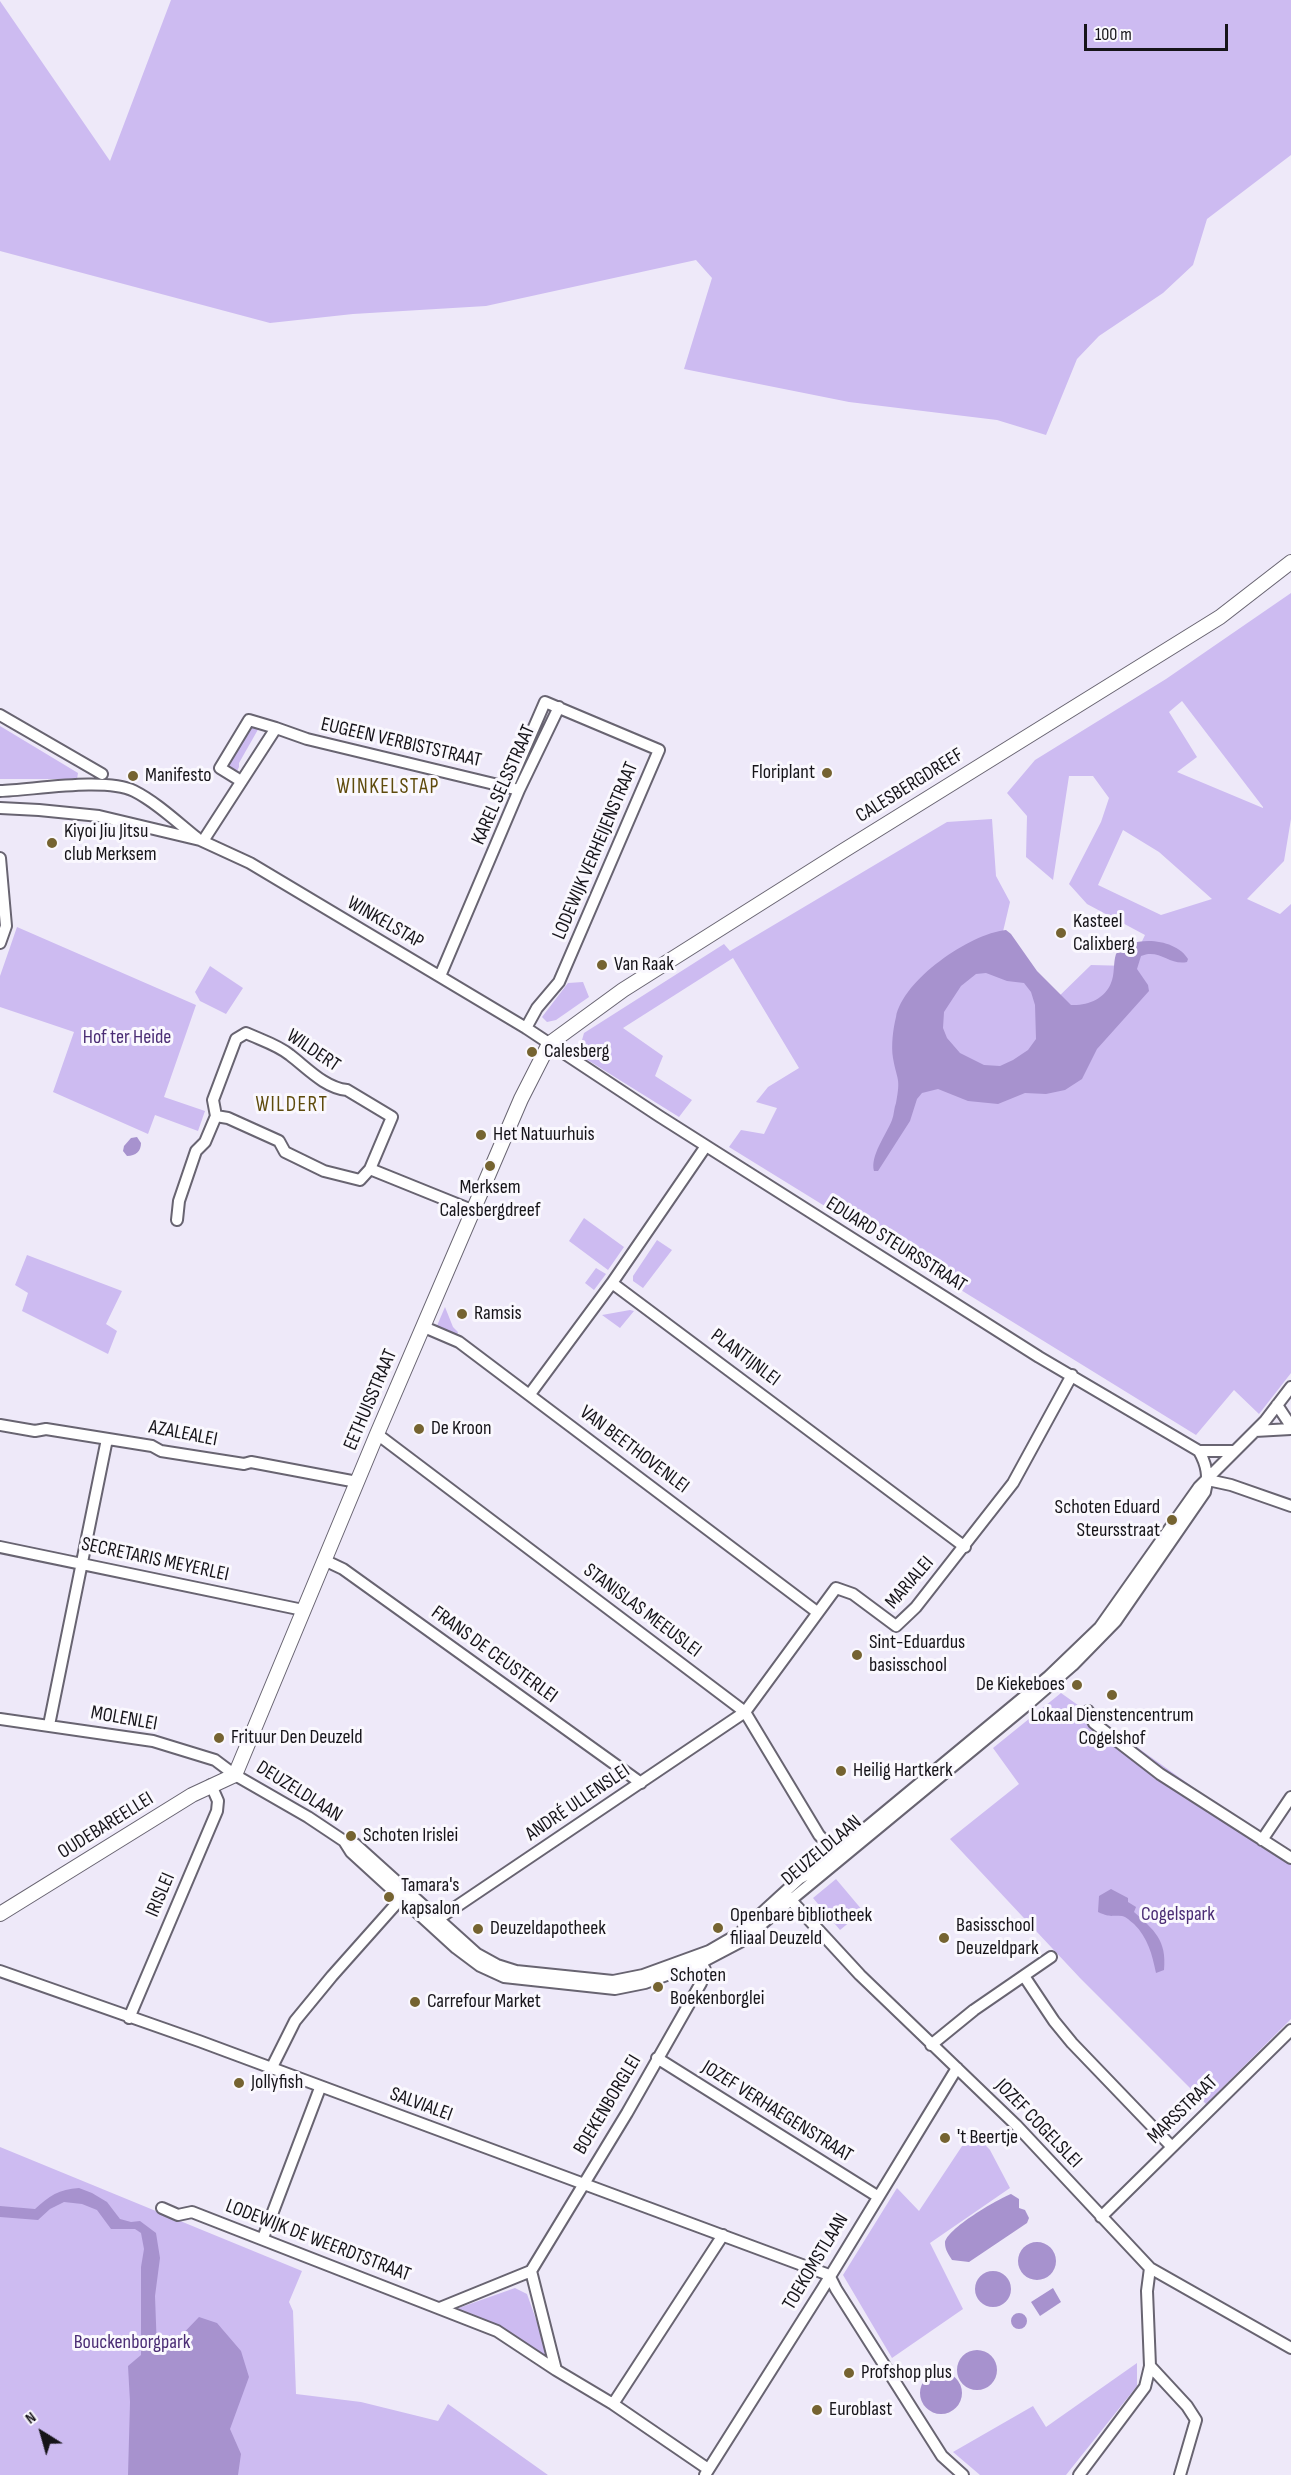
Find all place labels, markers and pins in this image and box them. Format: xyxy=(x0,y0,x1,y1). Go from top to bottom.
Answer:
place label: Floriplant xyxy=(751,761,815,785)
place label: Manifesto xyxy=(145,764,212,788)
marker: Floriplant xyxy=(820,766,834,780)
marker: Manifesto xyxy=(126,769,140,783)
place label: Kiyoi Jiu Jitsu club Merksem xyxy=(64,820,157,867)
marker: Kiyoi Jiu Jitsu club Merksem xyxy=(45,836,59,850)
place label: Kasteel Calixberg xyxy=(1073,910,1135,957)
marker: Kasteel Calixberg xyxy=(1054,926,1068,940)
place label: Van Raak xyxy=(614,953,674,977)
marker: Van Raak xyxy=(595,958,609,972)
place label: Calesberg xyxy=(544,1040,610,1064)
marker: Calesberg xyxy=(525,1045,539,1059)
place label: Het Natuurhuis xyxy=(493,1123,595,1147)
marker: Het Natuurhuis xyxy=(474,1128,488,1142)
marker: Merksem Calesbergdreef xyxy=(483,1159,497,1173)
place label: Merksem Calesbergdreef xyxy=(439,1176,541,1223)
place label: Ramsis xyxy=(474,1302,522,1326)
marker: Ramsis xyxy=(455,1307,469,1321)
place label: De Kroon xyxy=(431,1417,492,1441)
marker: De Kroon xyxy=(412,1422,426,1436)
place label: Schoten Eduard Steursstraat xyxy=(1055,1496,1160,1543)
marker: Schoten Eduard Steursstraat xyxy=(1165,1513,1179,1527)
place label: Sint-Eduardus basisschool xyxy=(869,1631,965,1678)
marker: Sint-Eduardus basisschool xyxy=(850,1648,864,1662)
place label: De Kiekeboes xyxy=(976,1673,1065,1697)
marker: De Kiekeboes xyxy=(1070,1678,1084,1692)
marker: Lokaal Dienstencentrum Cogelshof xyxy=(1105,1688,1119,1702)
place label: Lokaal Dienstencentrum Cogelshof xyxy=(1031,1704,1193,1751)
place label: Frituur Den Deuzeld xyxy=(231,1726,363,1750)
marker: Frituur Den Deuzeld xyxy=(212,1731,226,1745)
place label: Heilig Hartkerk xyxy=(853,1759,953,1783)
marker: Heilig Hartkerk xyxy=(834,1764,848,1778)
place label: Schoten Irislei xyxy=(363,1824,458,1848)
marker: Schoten Irislei xyxy=(344,1829,358,1843)
place label: Tamara's kapsalon xyxy=(401,1874,460,1921)
marker: Tamara's kapsalon xyxy=(382,1890,396,1904)
place label: Openbare bibliotheek filiaal Deuzeld xyxy=(730,1904,872,1951)
place label: Basisschool Deuzeldpark xyxy=(956,1914,1039,1961)
place label: Deuzeldapotheek xyxy=(490,1917,606,1941)
marker: Openbare bibliotheek filiaal Deuzeld xyxy=(711,1921,725,1935)
marker: Deuzeldapotheek xyxy=(471,1922,485,1936)
marker: Basisschool Deuzeldpark xyxy=(937,1931,951,1945)
place label: Schoten Boekenborglei xyxy=(670,1964,764,2011)
marker: Schoten Boekenborglei xyxy=(651,1980,665,1994)
place label: Carrefour Market xyxy=(427,1990,541,2014)
marker: Carrefour Market xyxy=(408,1995,422,2009)
place label: Jollyfish xyxy=(251,2071,303,2095)
marker: Jollyfish xyxy=(232,2076,246,2090)
place label: 't Beertje xyxy=(957,2126,1018,2150)
marker: 't Beertje xyxy=(938,2131,952,2145)
place label: Profshop plus xyxy=(861,2361,952,2385)
marker: Profshop plus xyxy=(842,2366,856,2380)
place label: Euroblast xyxy=(829,2398,892,2422)
marker: Euroblast xyxy=(810,2403,824,2417)

